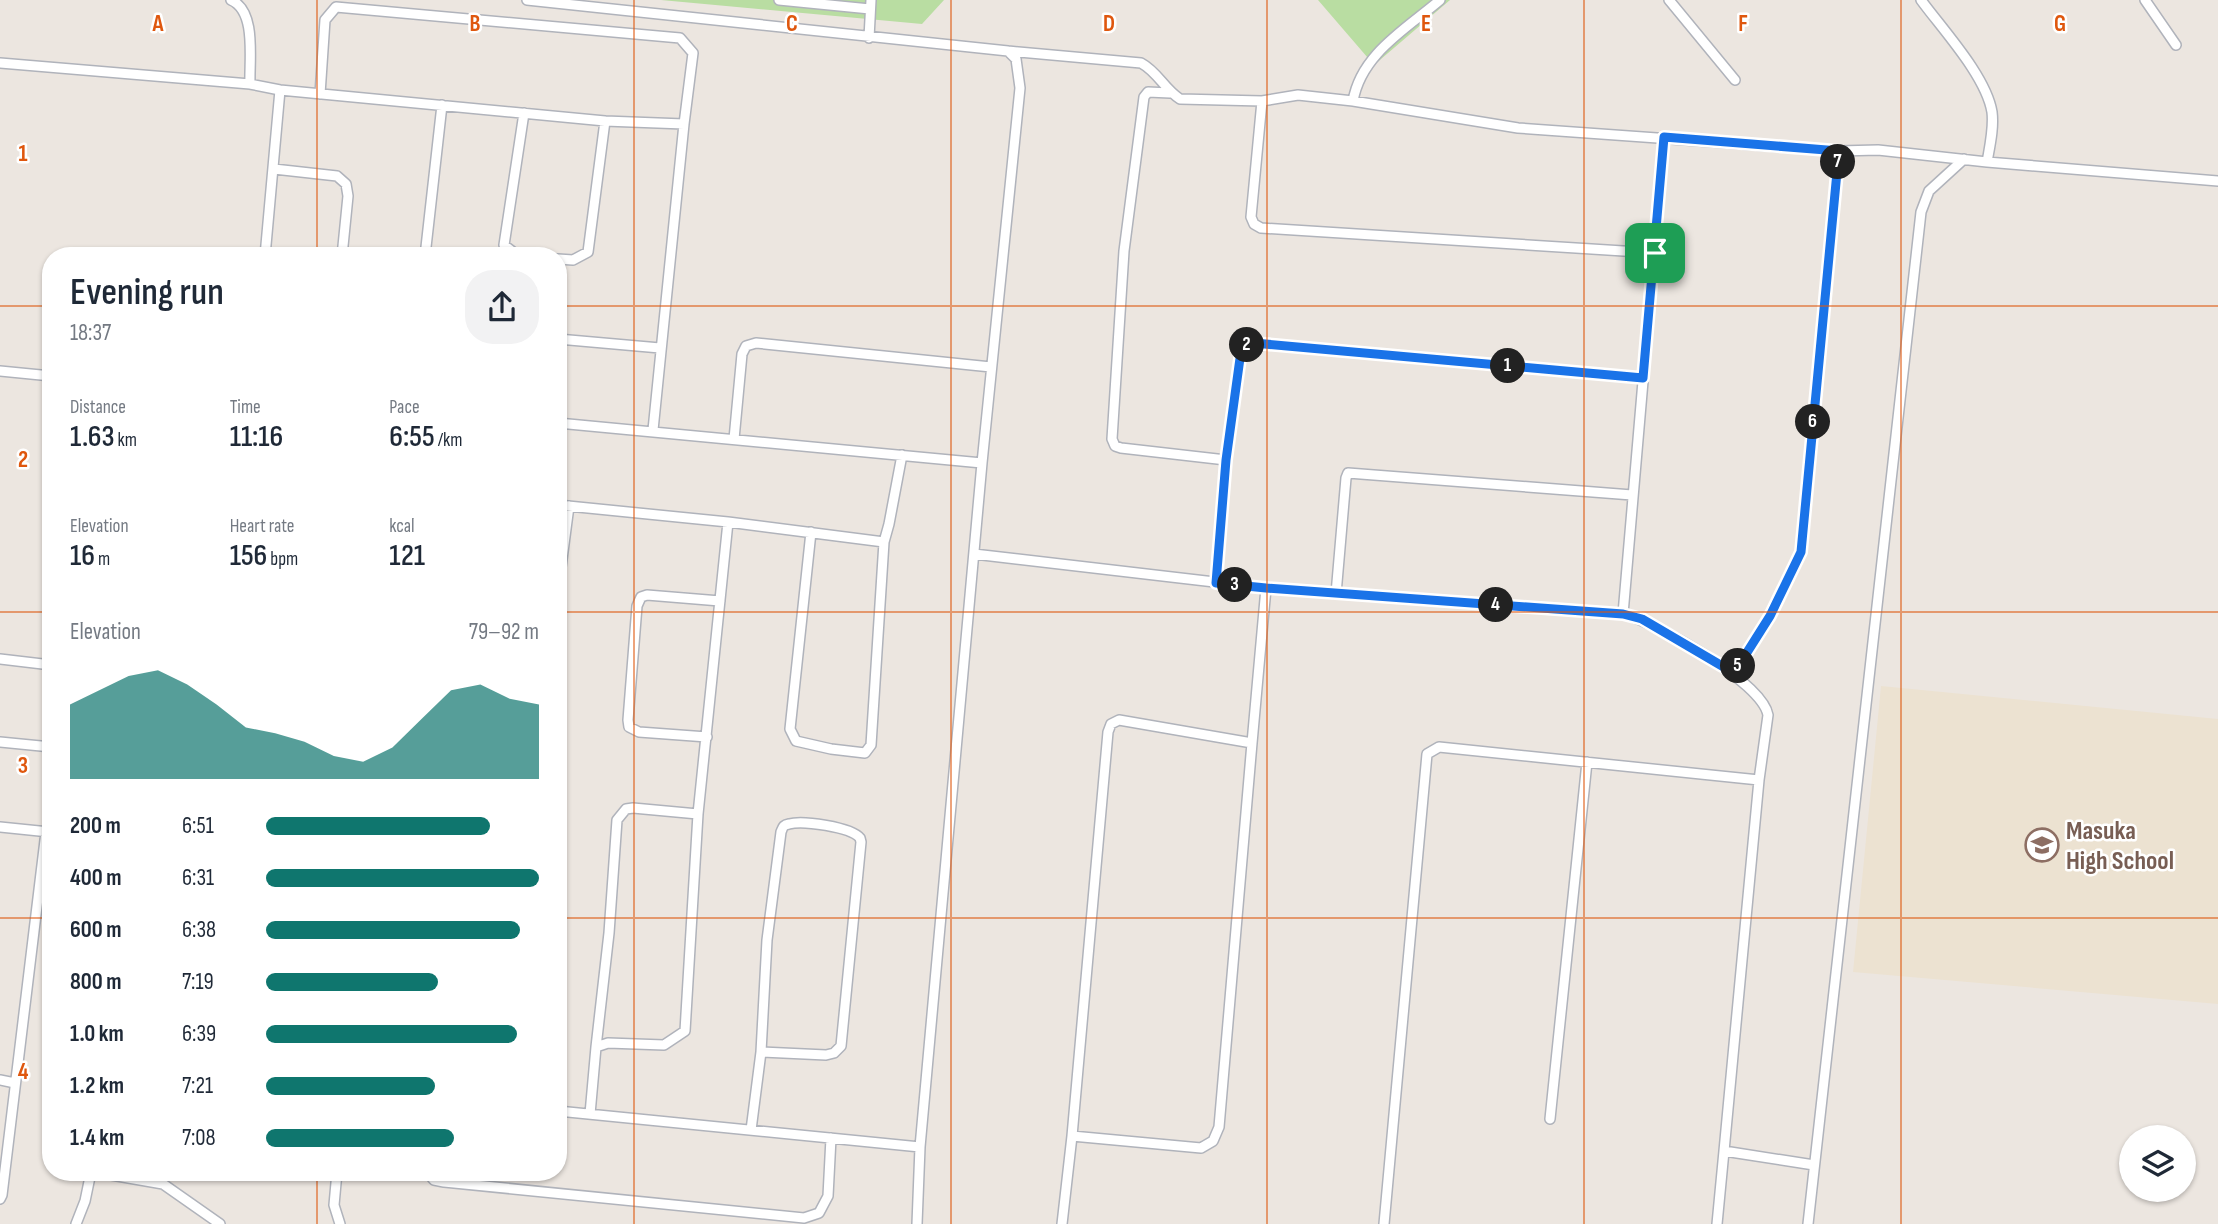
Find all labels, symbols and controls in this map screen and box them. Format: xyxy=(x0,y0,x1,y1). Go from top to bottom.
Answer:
text: A xyxy=(152,10,165,38)
text: B xyxy=(470,10,481,38)
text: C xyxy=(786,10,798,38)
text: D xyxy=(1103,10,1115,38)
text: E xyxy=(1421,10,1431,38)
text: F xyxy=(1738,10,1748,38)
text: G xyxy=(2054,10,2066,38)
text: 1 xyxy=(18,140,28,168)
pin: 7 xyxy=(1820,144,1856,180)
text: 7 xyxy=(1833,150,1842,173)
pin xyxy=(1625,223,1685,283)
icon: arrive xyxy=(1636,234,1674,272)
text: Evening run xyxy=(70,270,224,315)
button: share xyxy=(465,270,539,344)
text: 18:37 xyxy=(70,319,111,347)
pin: 2 xyxy=(1230,328,1264,362)
text: 2 xyxy=(1242,333,1251,356)
pin: 1 xyxy=(1490,348,1526,384)
text: 1 xyxy=(1504,354,1511,377)
text: Distance xyxy=(70,396,126,419)
text: Time xyxy=(230,396,261,419)
text: Pace xyxy=(389,396,420,419)
pin: 6 xyxy=(1796,404,1830,440)
text: 6 xyxy=(1808,410,1817,433)
text: 1.63 xyxy=(70,419,115,455)
text: 11:16 xyxy=(230,419,283,455)
text: 6:55 xyxy=(389,419,435,455)
text: km xyxy=(115,429,137,452)
text: /km xyxy=(435,429,462,452)
text: 2 xyxy=(18,446,28,474)
text: Elevation xyxy=(70,515,129,538)
text: Heart rate xyxy=(230,515,295,538)
text: kcal xyxy=(389,515,414,538)
text: 16 xyxy=(70,538,95,574)
text: 156 xyxy=(230,538,267,574)
text: 121 xyxy=(389,538,425,574)
text: m xyxy=(95,548,110,571)
text: bpm xyxy=(267,548,298,571)
pin: 3 xyxy=(1218,568,1252,602)
text: 3 xyxy=(1230,573,1239,596)
pin: 4 xyxy=(1478,588,1514,622)
text: 4 xyxy=(1491,593,1500,616)
text: Elevation xyxy=(70,618,141,646)
text: 79–92 m xyxy=(469,618,539,646)
pin: 5 xyxy=(1720,648,1756,684)
text: 5 xyxy=(1733,654,1742,677)
text: 3 xyxy=(18,752,28,780)
text: 200 m xyxy=(70,812,121,840)
text: 6:51 xyxy=(182,812,214,840)
place label: Masuka High School xyxy=(2066,816,2174,877)
school or university icon: Masuka High School xyxy=(2023,826,2061,864)
text: 400 m xyxy=(70,864,121,892)
text: 6:31 xyxy=(182,864,214,892)
text: 600 m xyxy=(70,916,122,944)
text: 6:38 xyxy=(182,916,216,944)
text: 800 m xyxy=(70,968,122,996)
text: 7:19 xyxy=(182,968,214,996)
text: 1.0 km xyxy=(70,1020,124,1048)
text: 6:39 xyxy=(182,1020,216,1048)
text: 4 xyxy=(18,1058,29,1086)
text: 1.2 km xyxy=(70,1072,124,1100)
text: 7:21 xyxy=(182,1072,213,1100)
text: 1.4 km xyxy=(70,1124,124,1152)
text: 7:08 xyxy=(182,1124,216,1152)
map controls xyxy=(2119,1125,2196,1202)
button: layers xyxy=(2119,1125,2196,1202)

